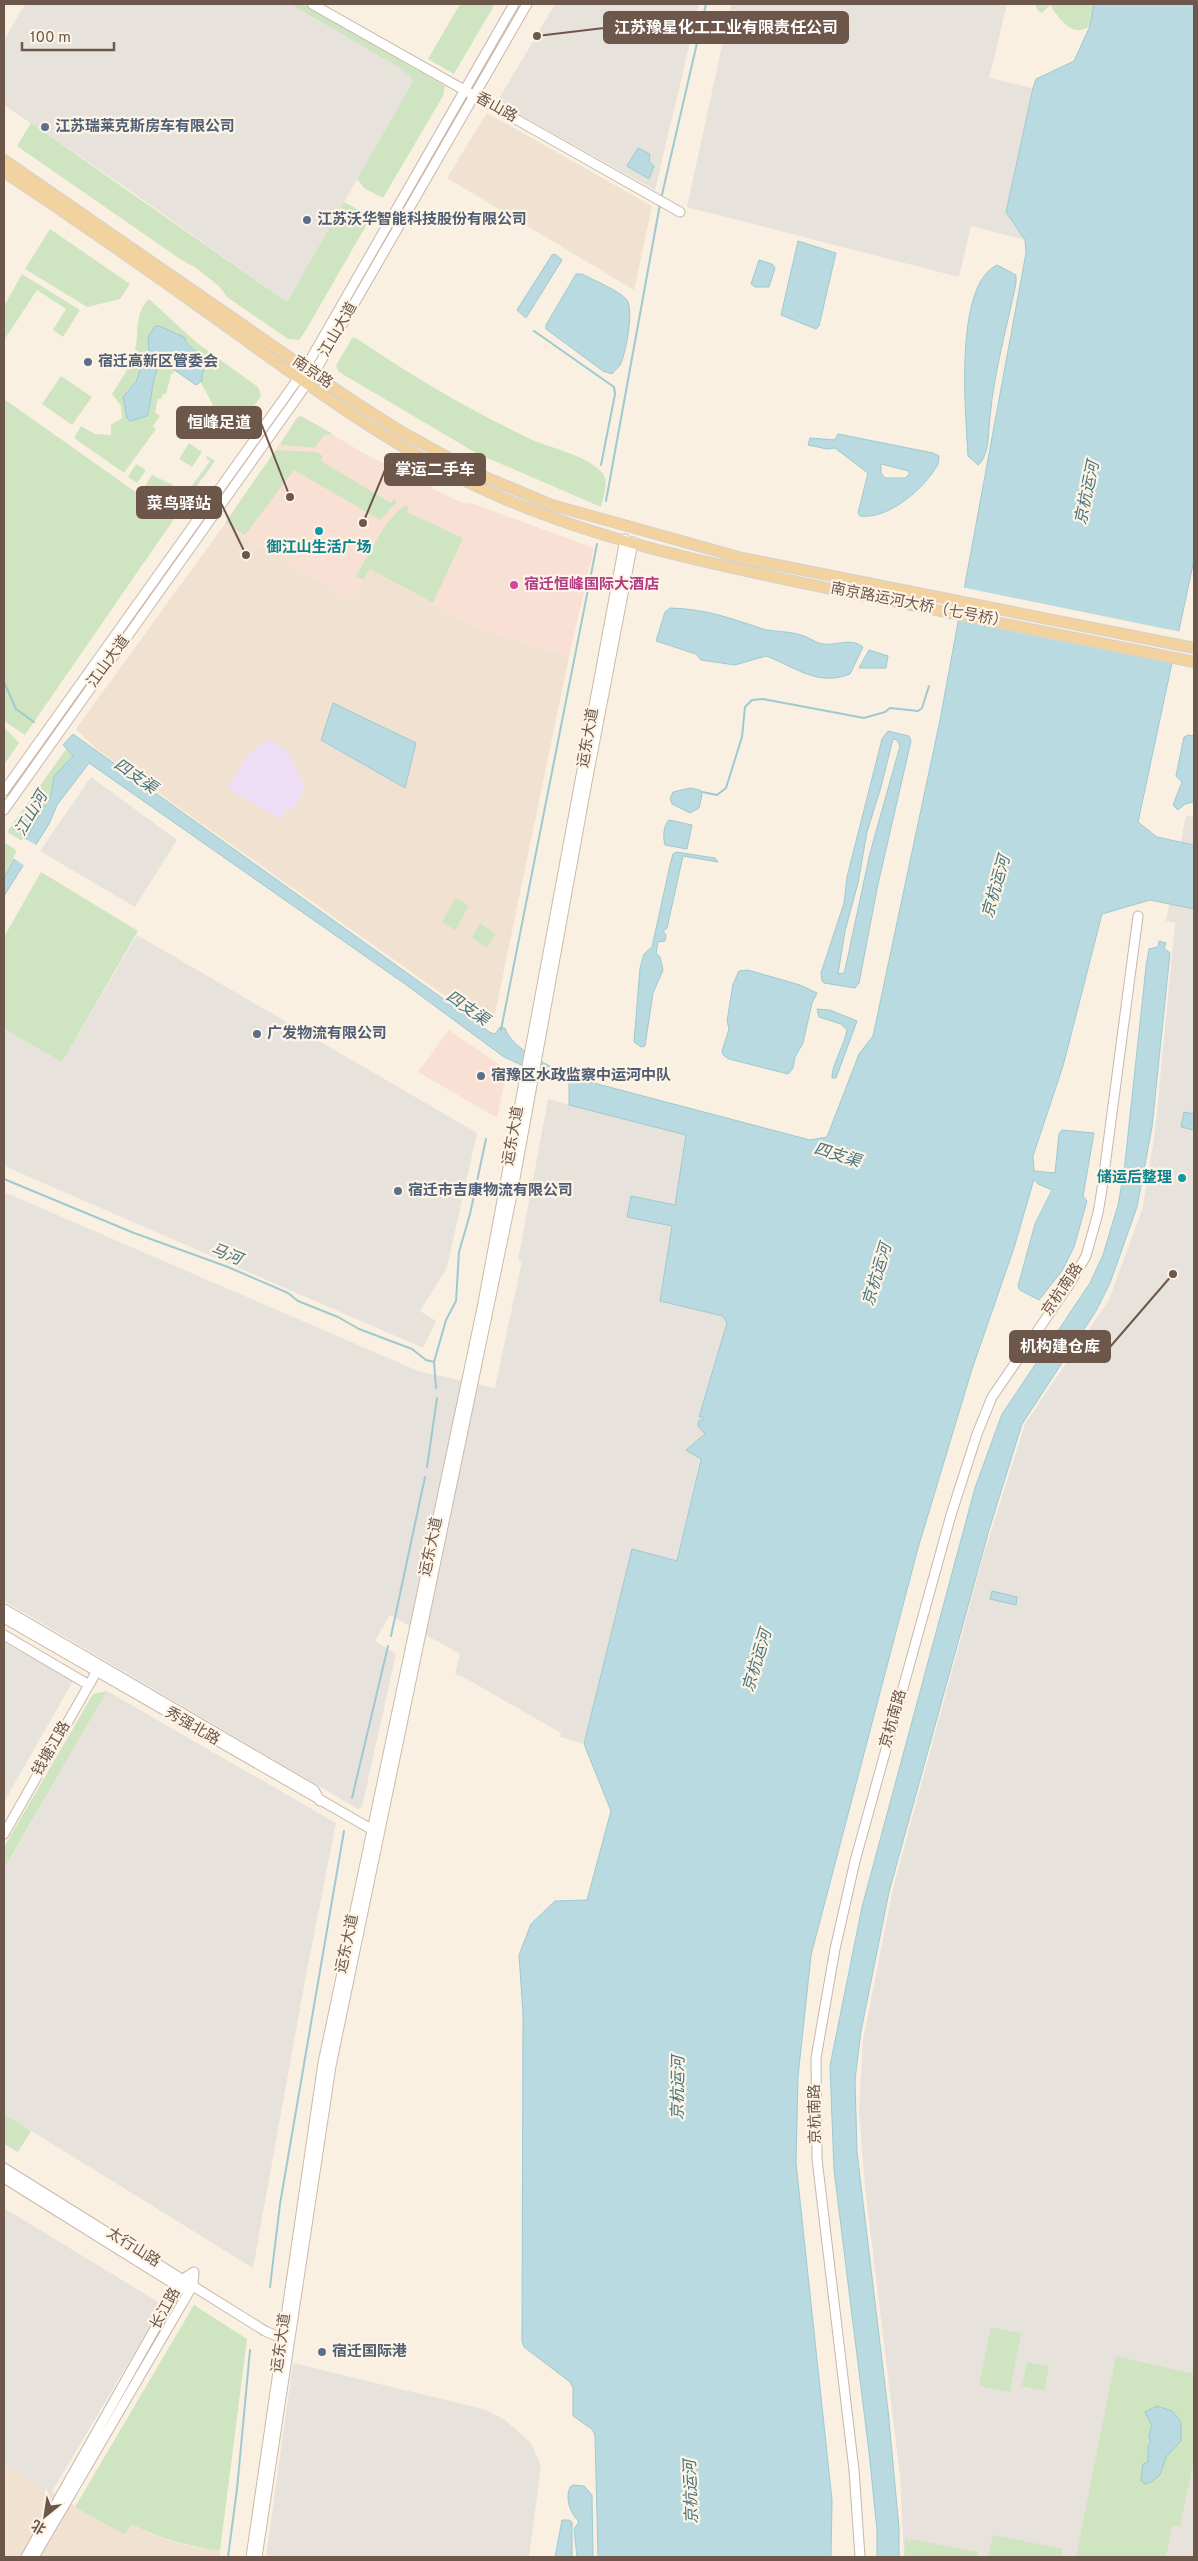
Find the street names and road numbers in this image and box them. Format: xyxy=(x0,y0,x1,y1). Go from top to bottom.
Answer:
street label: 香山路 xyxy=(472,89,520,127)
street label: 江山大道 xyxy=(316,299,362,361)
street label: 南京路 xyxy=(288,353,336,393)
street label: 南京路运河大桥（七号桥） xyxy=(829,580,1009,632)
street label: 江山大道 xyxy=(84,632,134,692)
street label: 运东大道 xyxy=(574,707,604,769)
street label: 运东大道 xyxy=(499,1105,529,1167)
street label: 京杭南路 xyxy=(1038,1259,1088,1320)
street label: 运东大道 xyxy=(416,1516,448,1578)
street label: 京杭南路 xyxy=(876,1687,911,1750)
street label: 秀强北路 xyxy=(161,1703,223,1750)
street label: 钱塘江路 xyxy=(28,1718,75,1780)
street label: 运东大道 xyxy=(332,1913,364,1975)
street label: 京杭南路 xyxy=(805,2084,826,2144)
street label: 太行山路 xyxy=(103,2224,163,2272)
street label: 长江路 xyxy=(147,2285,185,2333)
street label: 运东大道 xyxy=(268,2312,296,2374)

